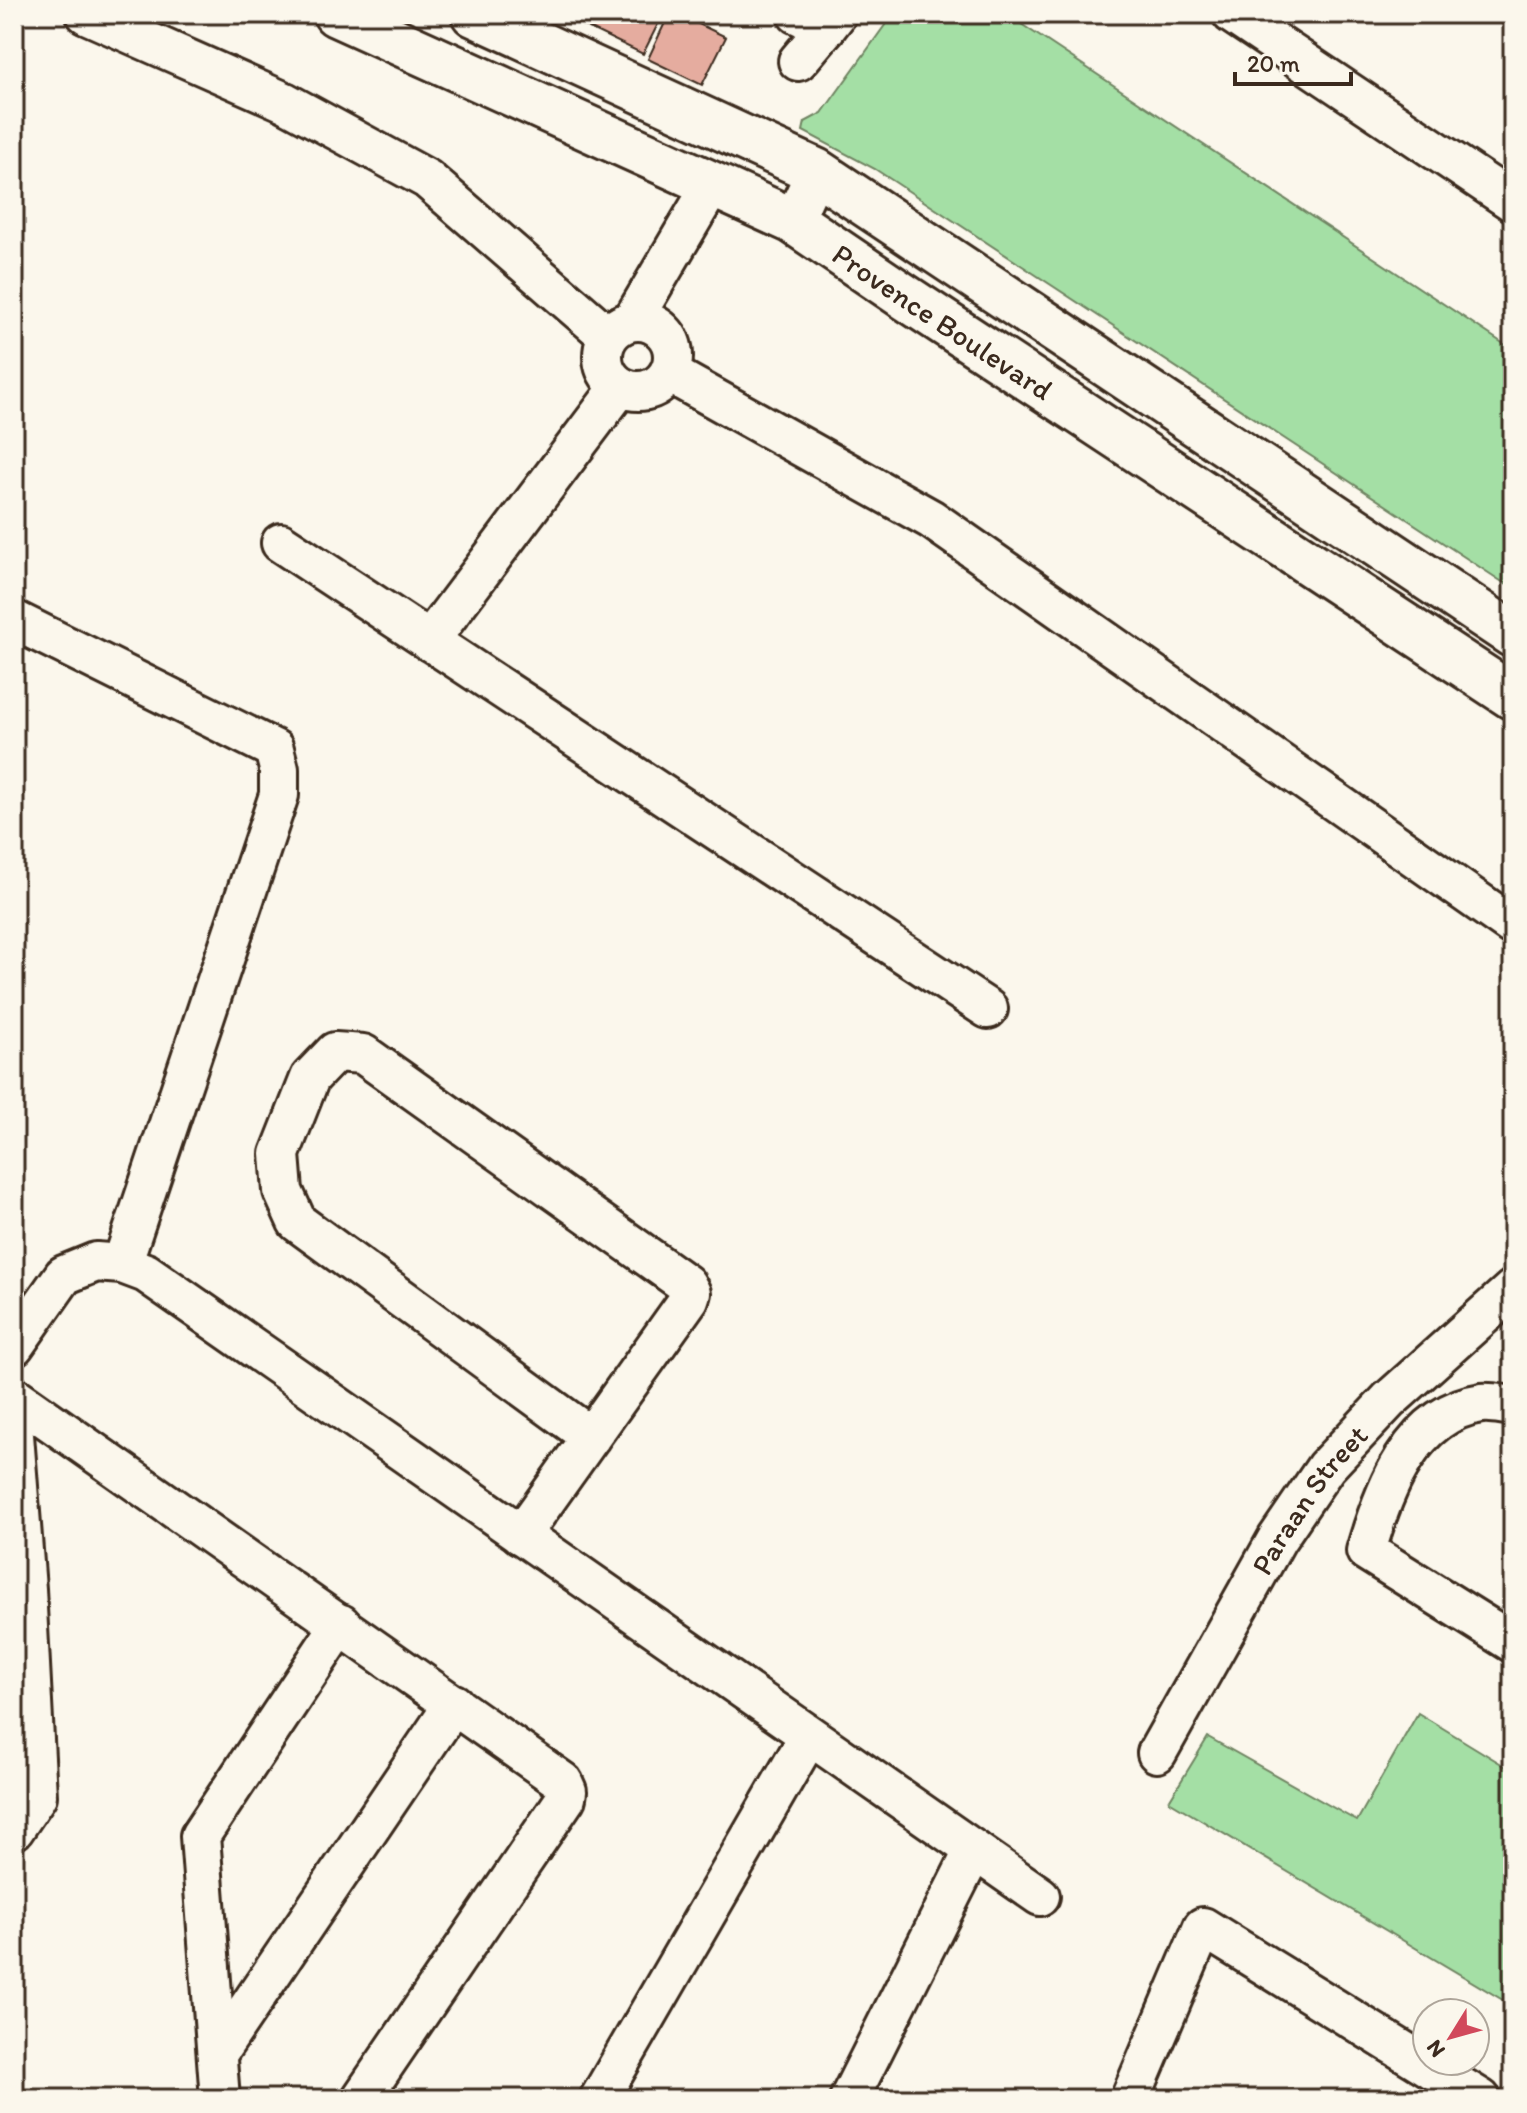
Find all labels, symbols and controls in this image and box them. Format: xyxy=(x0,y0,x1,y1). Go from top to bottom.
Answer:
scale bar xyxy=(1235,36,1351,86)
text: 20 m xyxy=(1247,49,1300,78)
street label: Provence Boulevard xyxy=(826,235,1060,408)
street label: Paraan Street xyxy=(1242,1417,1375,1581)
north arrow xyxy=(1411,1997,1491,2077)
text: N xyxy=(1420,2035,1451,2063)

